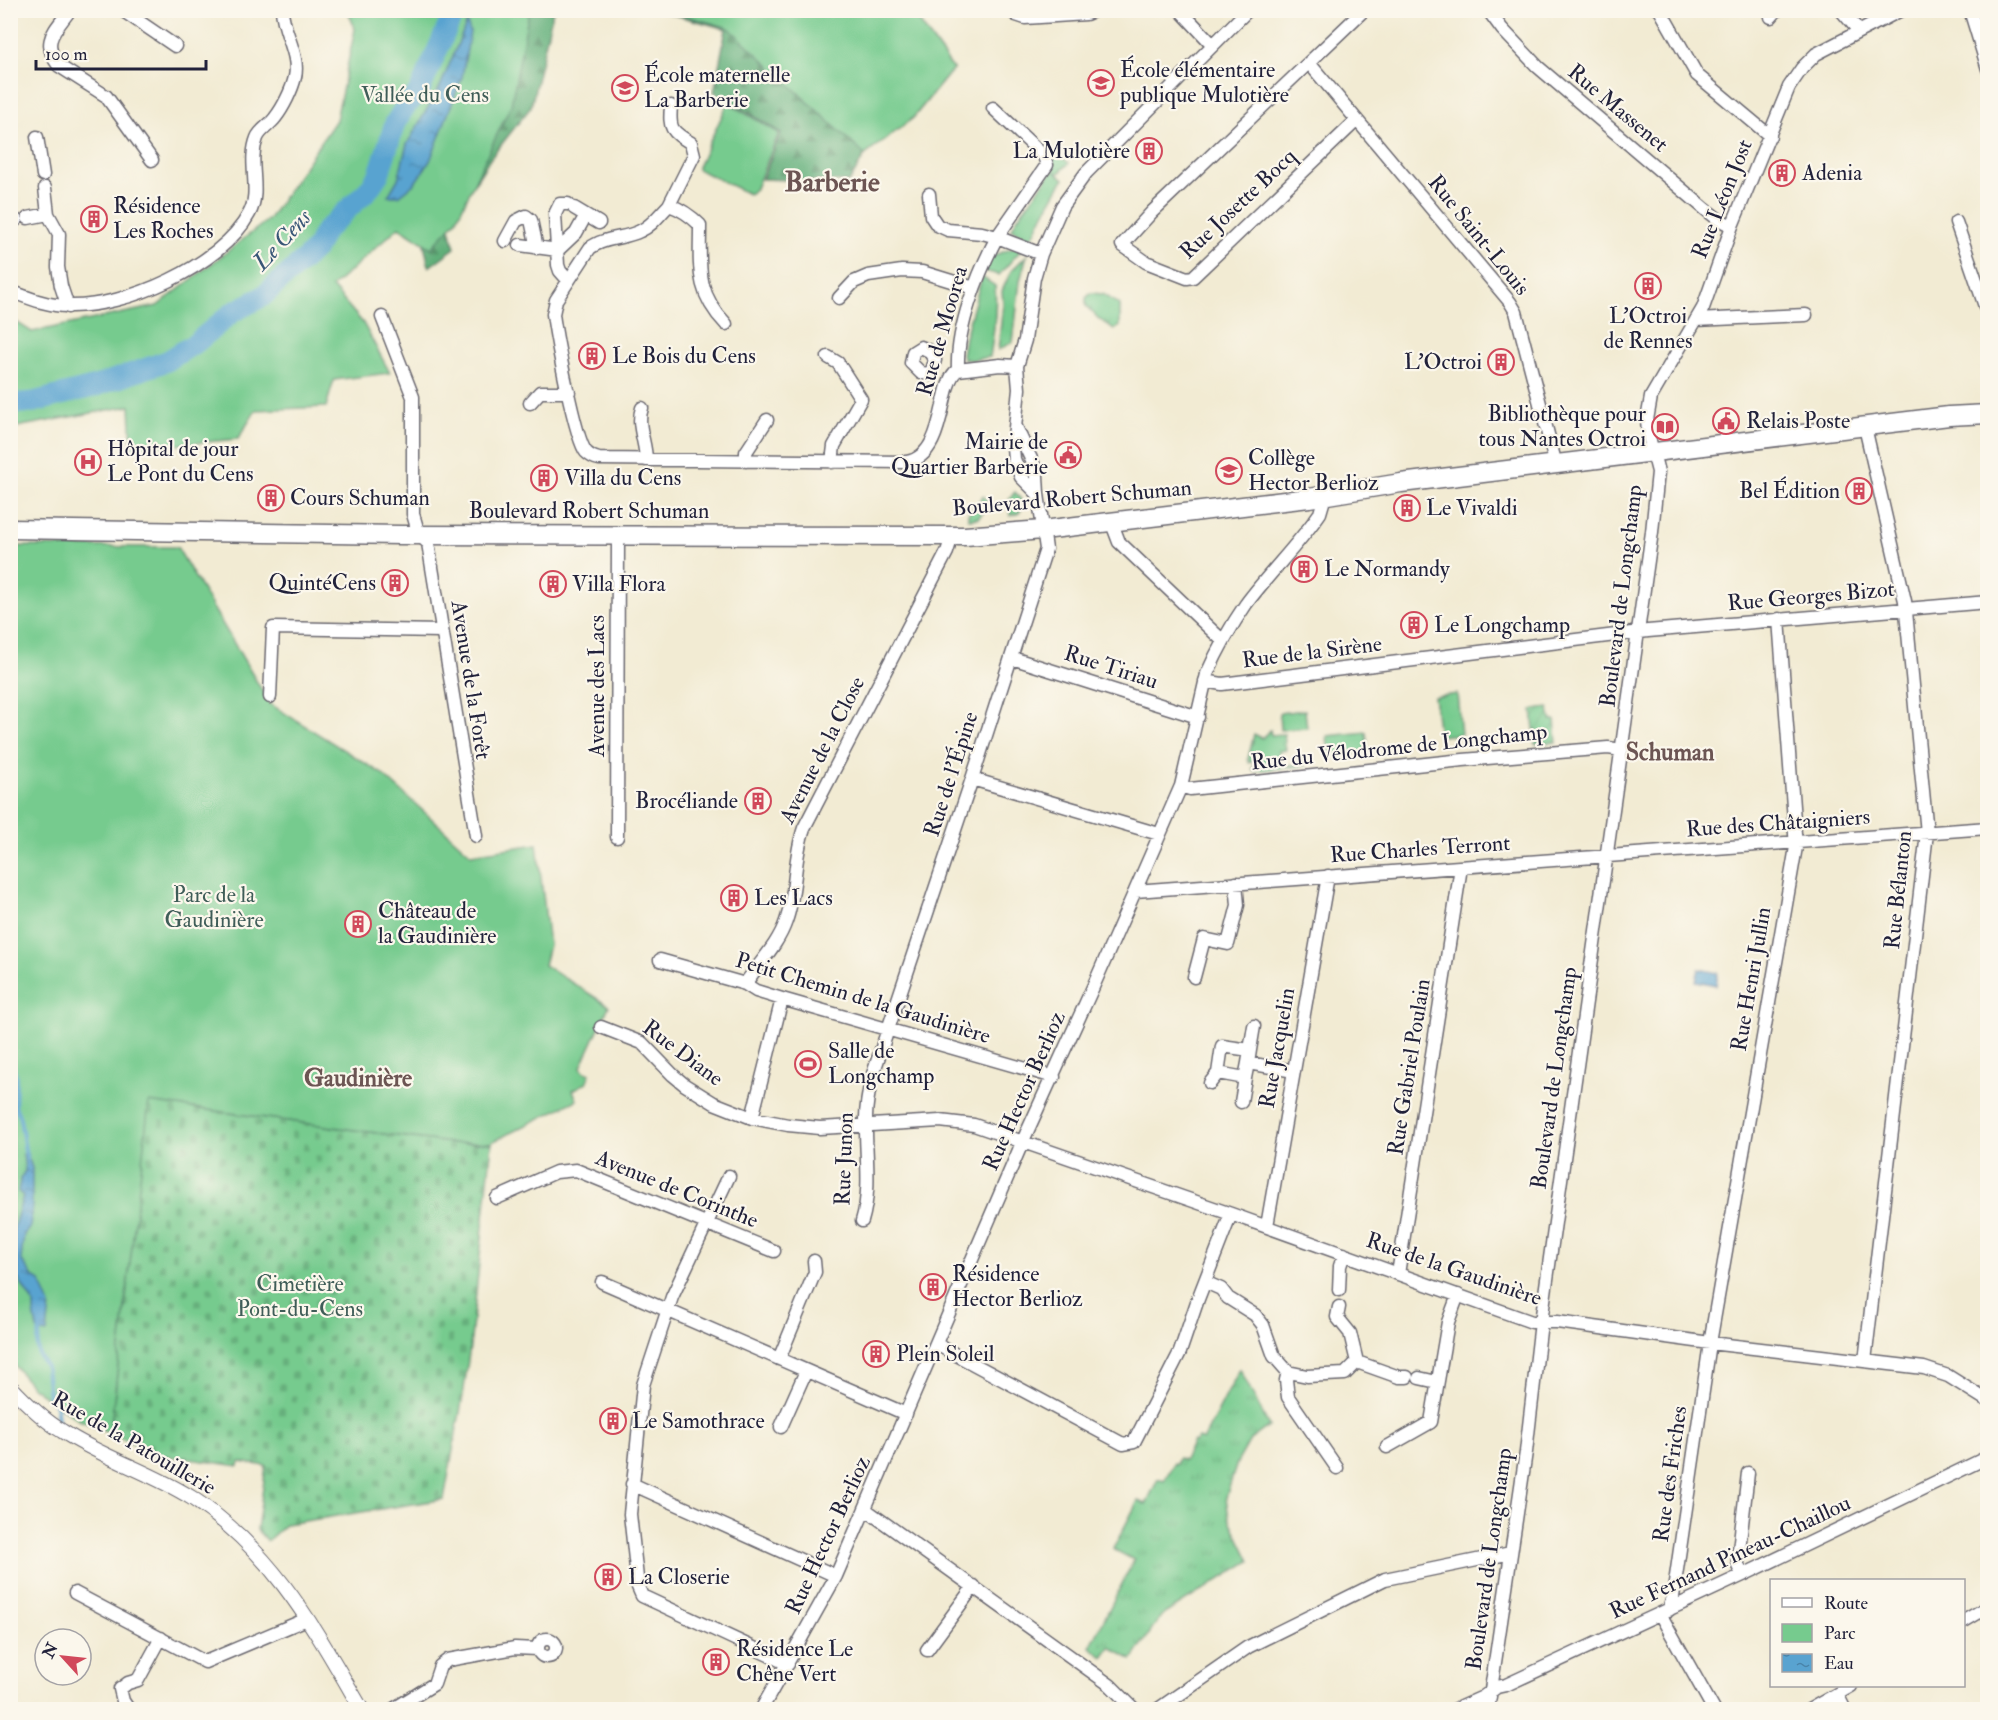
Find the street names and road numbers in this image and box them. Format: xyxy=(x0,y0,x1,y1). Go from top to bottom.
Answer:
street label: Rue Massenet xyxy=(1562,58,1674,158)
street label: Rue Léon Jost xyxy=(1685,135,1759,263)
street label: Rue Josette Bocq xyxy=(1174,142,1303,265)
street label: Rue Saint-Louis xyxy=(1422,169,1536,301)
street label: Rue de Moorea xyxy=(910,262,974,399)
street label: Boulevard Robert Schuman xyxy=(951,474,1193,522)
street label: Boulevard de Longchamp xyxy=(1593,483,1650,709)
street label: Boulevard Robert Schuman xyxy=(469,497,709,525)
street label: Rue Georges Bizot xyxy=(1726,575,1896,617)
street label: Avenue de la Forêt xyxy=(444,598,497,762)
street label: Avenue des Lacs xyxy=(583,615,611,758)
street label: Rue de la Sirène xyxy=(1241,630,1383,674)
street label: Rue Tiriau xyxy=(1060,639,1162,695)
street label: Avenue de la Close xyxy=(772,672,871,829)
street label: Rue de l'Épine xyxy=(917,708,985,840)
street label: Rue du Vélodrome de Longchamp xyxy=(1249,718,1549,777)
street label: Rue des Châtaigniers xyxy=(1685,803,1871,843)
street label: Rue Charles Terront xyxy=(1329,829,1511,869)
street label: Rue Bélanton xyxy=(1878,829,1918,951)
street label: Rue Henri Jullin xyxy=(1725,905,1777,1053)
street label: Petit Chemin de la Gaudinière xyxy=(732,946,994,1050)
street label: Boulevard de Longchamp xyxy=(1525,965,1584,1191)
street label: Rue Gabriel Poulain xyxy=(1381,977,1437,1157)
street label: Rue Jacquelin xyxy=(1253,986,1301,1110)
street label: Rue Hector Berlioz xyxy=(976,1007,1072,1175)
street label: Rue Diane xyxy=(637,1014,729,1092)
street label: Rue Junon xyxy=(828,1112,860,1206)
street label: Avenue de Corinthe xyxy=(591,1143,762,1234)
street label: Rue de la Gaudinière xyxy=(1362,1226,1546,1312)
street label: Rue de la Patouillerie xyxy=(47,1385,221,1501)
street label: Rue des Friches xyxy=(1647,1404,1693,1544)
street label: Boulevard de Longchamp xyxy=(1460,1446,1519,1672)
street label: Rue Hector Berlioz xyxy=(779,1451,877,1619)
street label: Rue Fernand Pineau-Chaillou xyxy=(1605,1489,1855,1625)

